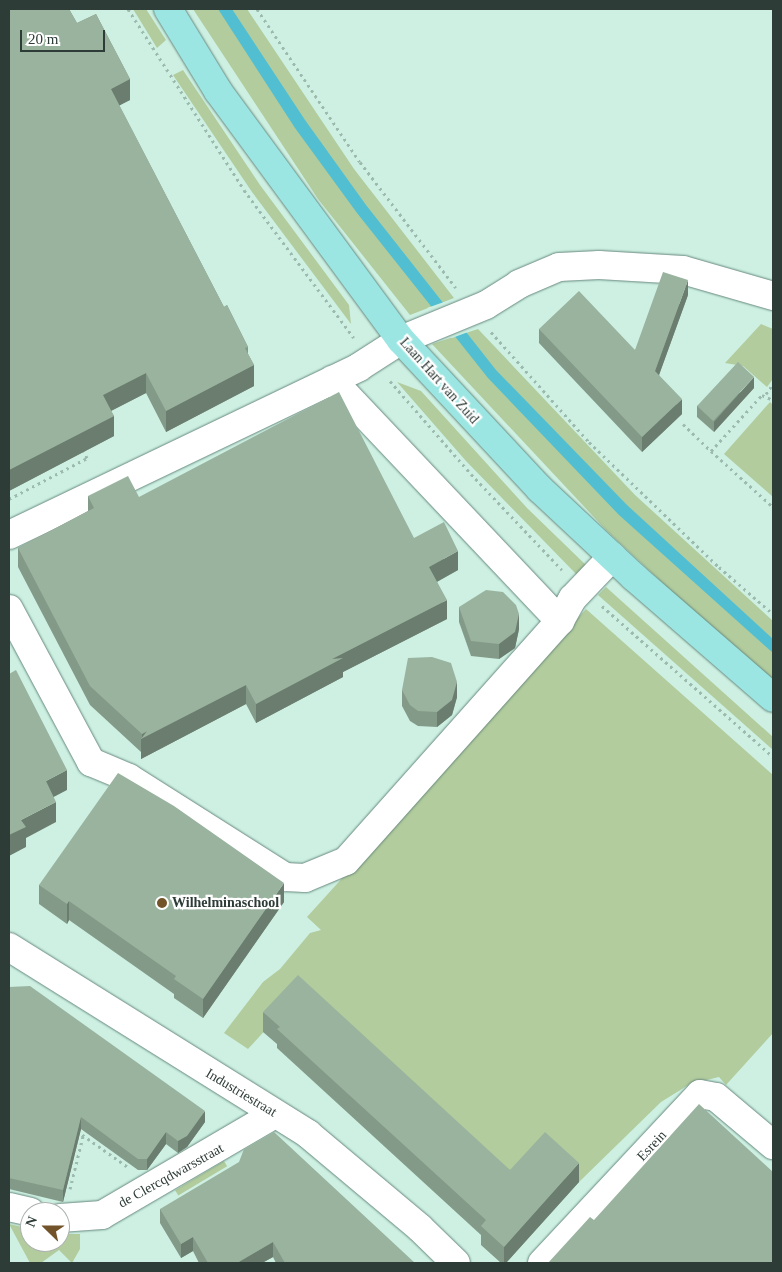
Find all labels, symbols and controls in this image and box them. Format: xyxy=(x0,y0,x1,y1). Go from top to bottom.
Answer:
scale bar xyxy=(22,20,108,52)
text: 20 m xyxy=(28,31,58,47)
street label: Laan Hart van Zuid xyxy=(396,335,482,427)
place label: Wilhelminaschool xyxy=(172,895,279,911)
marker: Wilhelminaschool xyxy=(156,897,168,909)
street label: Industriestraat xyxy=(202,1065,280,1121)
street label: Esrein xyxy=(634,1127,670,1165)
street label: de Clercqdwarsstraat xyxy=(115,1140,227,1212)
north arrow xyxy=(20,1202,70,1252)
text: N xyxy=(23,1214,40,1229)

